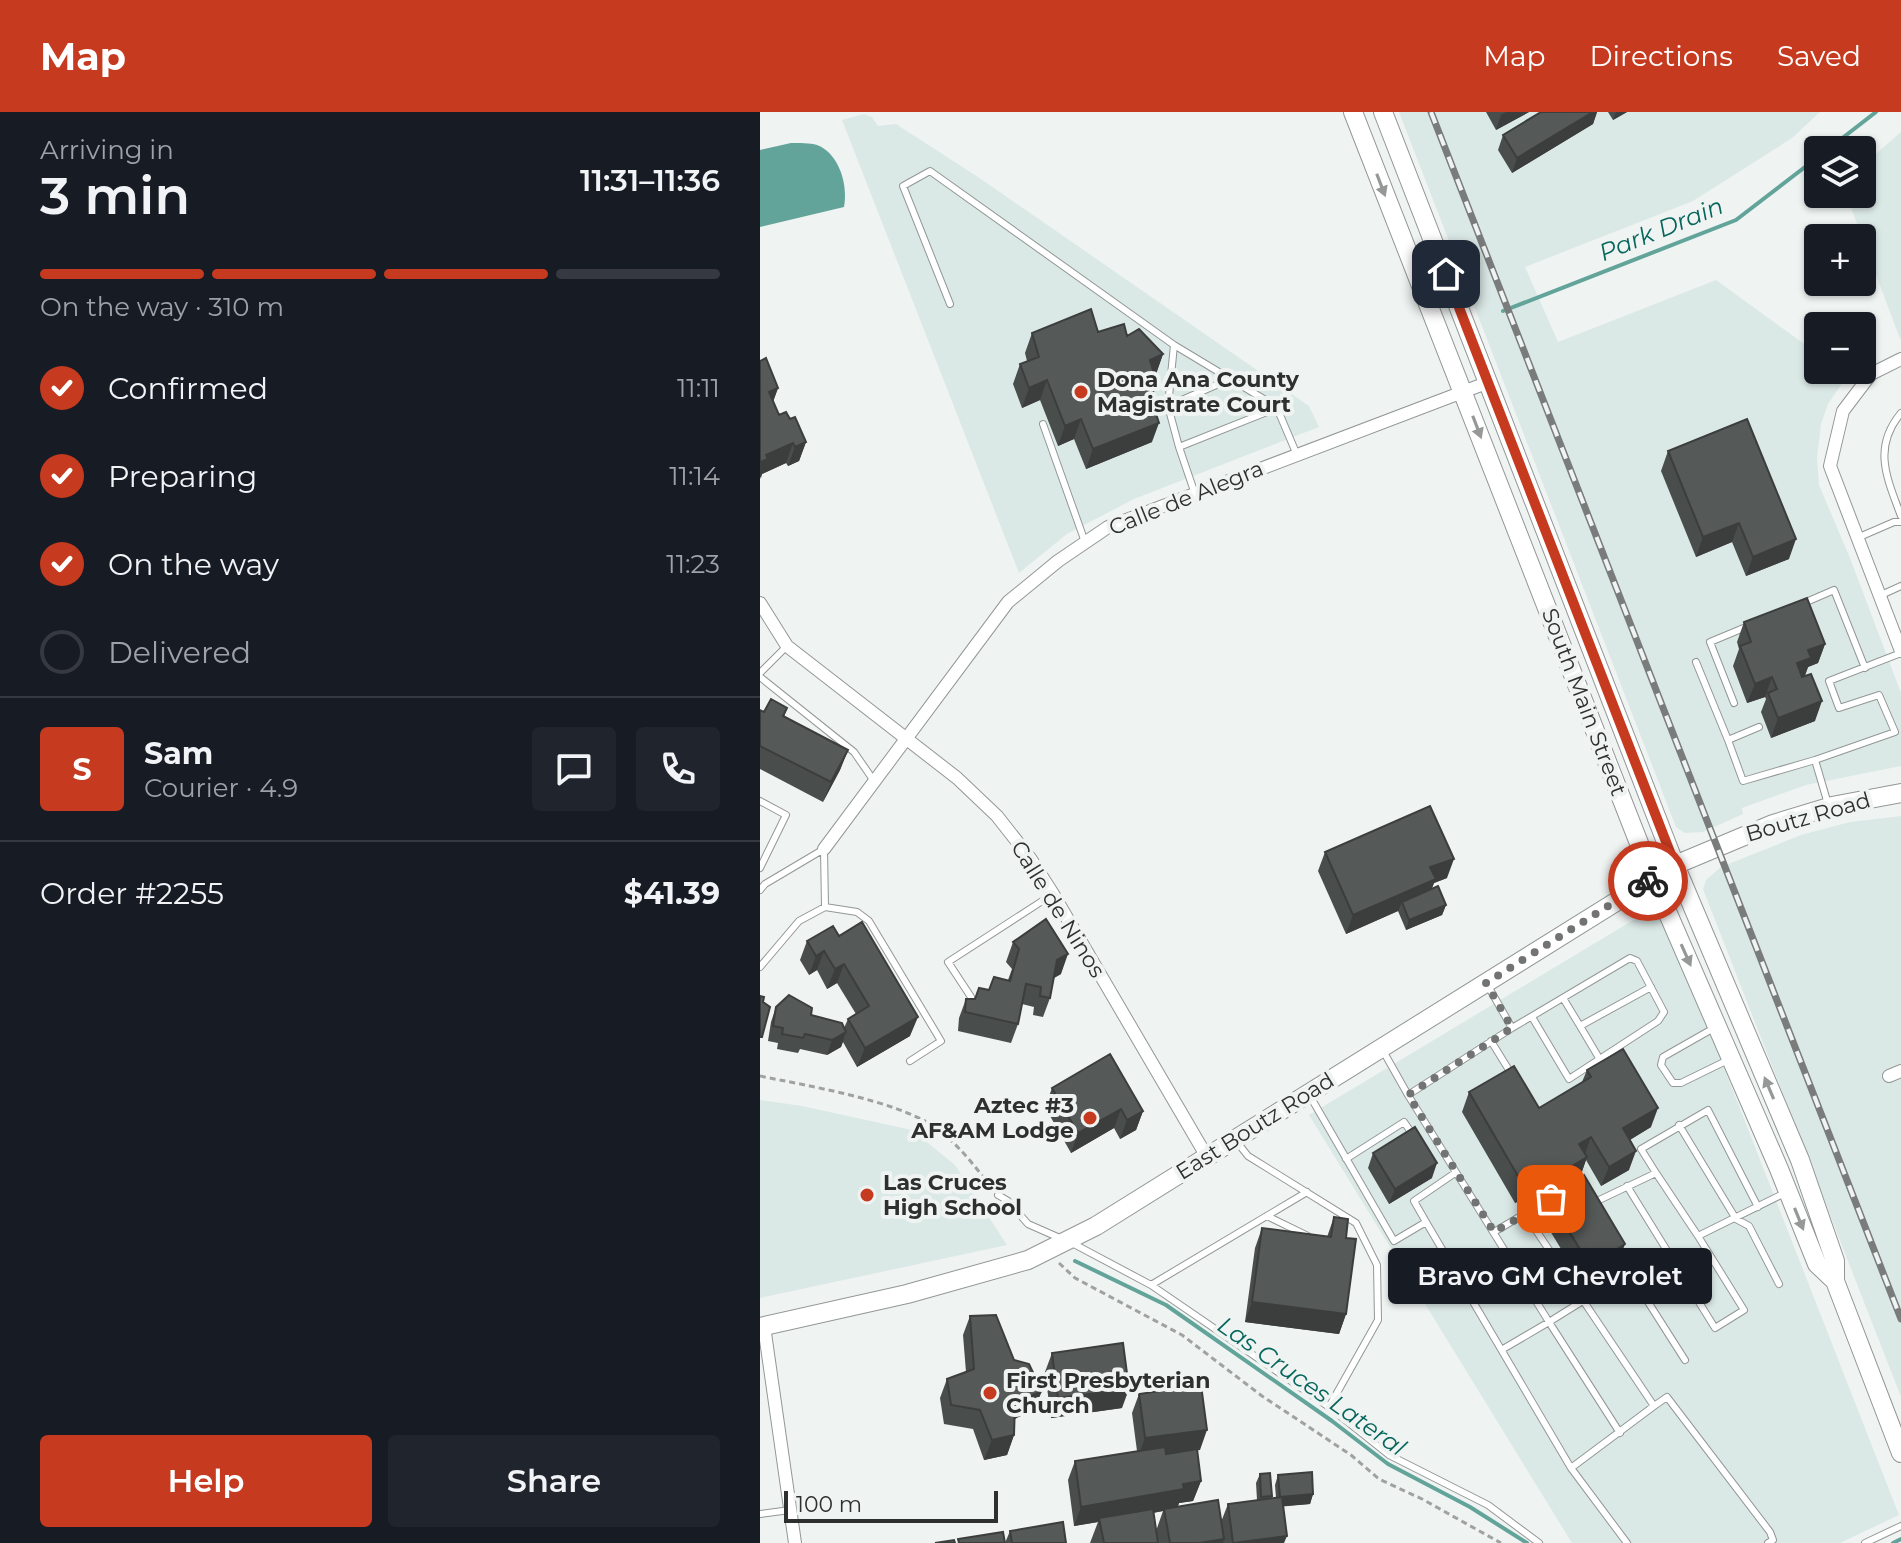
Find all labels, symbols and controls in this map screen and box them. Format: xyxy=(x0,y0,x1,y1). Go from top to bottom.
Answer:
text: Map xyxy=(40,33,126,80)
text: Map xyxy=(1483,39,1545,73)
text: Directions xyxy=(1589,39,1733,73)
text: Saved xyxy=(1777,39,1861,73)
text: Arriving in xyxy=(40,134,174,166)
map controls xyxy=(1804,136,1876,384)
button: layers xyxy=(1804,136,1876,208)
text: 11:31–11:36 xyxy=(580,162,720,199)
text: 3 min xyxy=(40,164,190,227)
one-way arrow xyxy=(1375,173,1388,197)
water label: Park Drain xyxy=(1595,191,1727,267)
button: + xyxy=(1804,224,1876,296)
pin xyxy=(1412,240,1480,308)
icon: home xyxy=(1424,252,1468,296)
text: On the way · 310 m xyxy=(40,291,284,323)
button: − xyxy=(1804,312,1876,384)
icon: check xyxy=(40,366,84,410)
place label: Dona Ana County Magistrate Court xyxy=(1097,366,1300,418)
text: Confirmed xyxy=(108,370,268,407)
text: 11:11 xyxy=(677,372,720,404)
marker: Dona Ana County Magistrate Court xyxy=(1072,383,1090,401)
one-way arrow xyxy=(1470,415,1483,439)
icon: check xyxy=(40,454,84,498)
street label: Calle de Alegra xyxy=(1105,455,1267,541)
text: Preparing xyxy=(108,458,257,495)
text: 11:14 xyxy=(669,460,720,492)
icon: check xyxy=(40,542,84,586)
text: On the way xyxy=(108,546,279,583)
text: 11:23 xyxy=(666,548,720,580)
street label: South Main Street xyxy=(1536,604,1632,800)
text: Delivered xyxy=(108,634,251,671)
button: chat xyxy=(532,727,616,811)
button: phone xyxy=(636,727,720,811)
text: Sam xyxy=(144,735,213,772)
text: S xyxy=(72,751,92,788)
text: Courier · 4.9 xyxy=(144,772,298,804)
street label: Boutz Road xyxy=(1742,786,1874,848)
street label: Calle de Ninos xyxy=(1005,835,1111,983)
courier xyxy=(1608,841,1688,921)
icon: bike xyxy=(1626,859,1670,903)
text: Order #2255 xyxy=(40,875,224,912)
text: $41.39 xyxy=(624,875,720,912)
one-way arrow xyxy=(1679,943,1692,966)
street label: East Boutz Road xyxy=(1171,1066,1339,1186)
one-way arrow xyxy=(1763,1076,1776,1100)
place label: Aztec #3 AF&AM Lodge xyxy=(910,1092,1074,1144)
marker: Aztec #3 AF&AM Lodge xyxy=(1081,1109,1099,1127)
pin xyxy=(1517,1165,1585,1233)
place label: Las Cruces High School xyxy=(883,1169,1022,1221)
icon: bag xyxy=(1529,1177,1573,1221)
marker: Las Cruces High School xyxy=(858,1186,876,1204)
one-way arrow xyxy=(1793,1207,1806,1231)
callout: Bravo GM Chevrolet xyxy=(1389,1247,1713,1303)
text: Bravo GM Chevrolet xyxy=(1417,1260,1683,1292)
water label: Las Cruces Lateral xyxy=(1212,1310,1412,1462)
place label: First Presbyterian Church xyxy=(1006,1367,1210,1419)
marker: First Presbyterian Church xyxy=(981,1384,999,1402)
button: Help xyxy=(40,1435,372,1527)
button: Share xyxy=(388,1435,720,1527)
scale bar xyxy=(784,1487,998,1523)
text: 100 m xyxy=(796,1491,862,1518)

